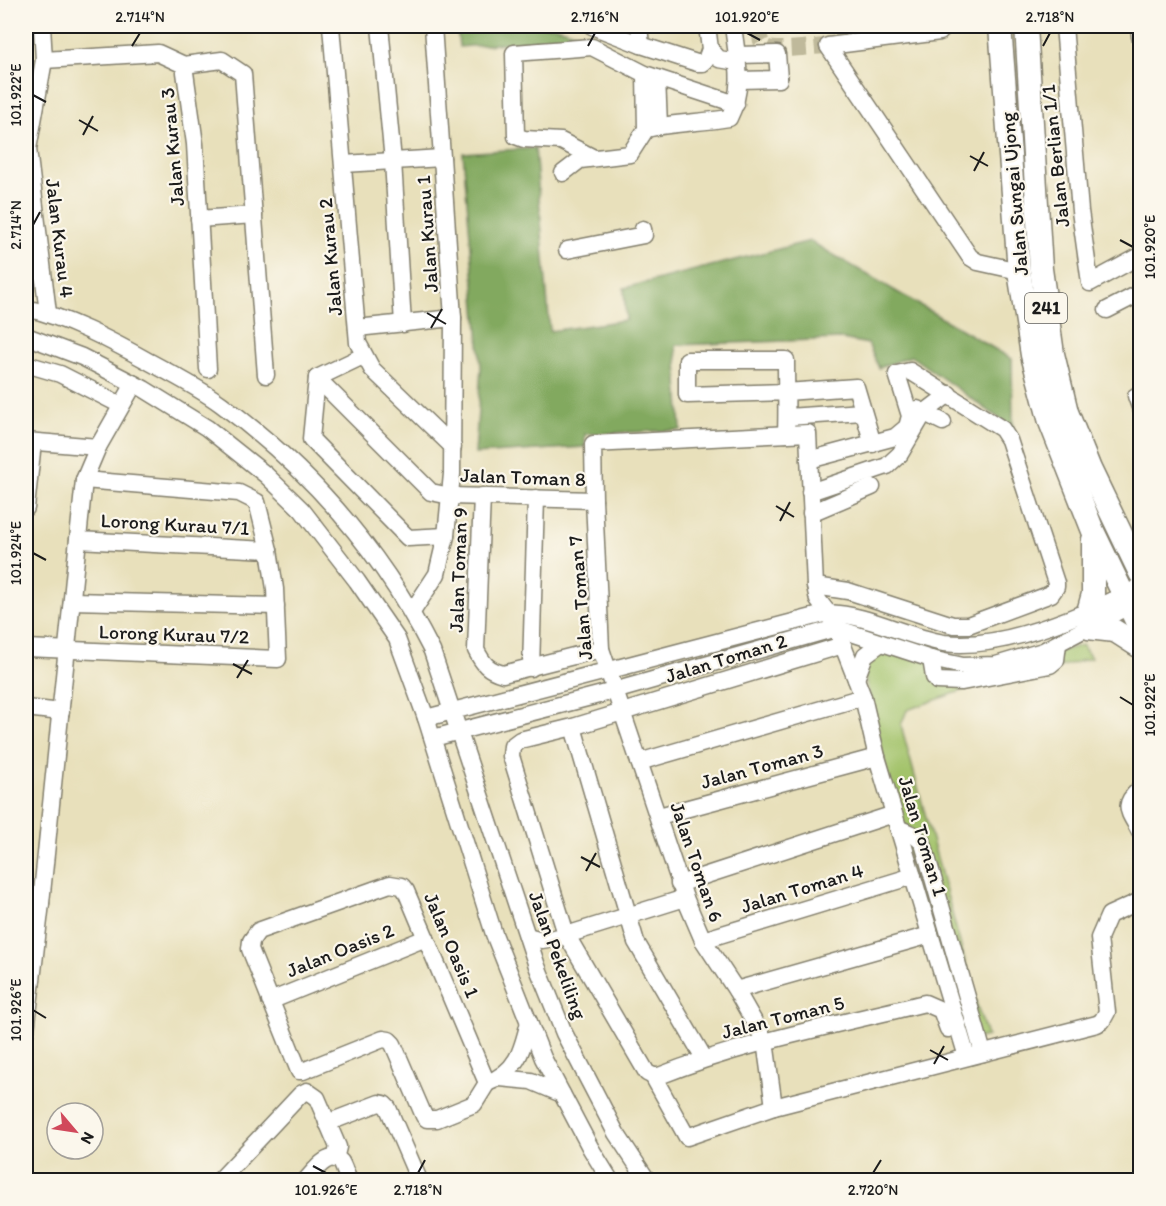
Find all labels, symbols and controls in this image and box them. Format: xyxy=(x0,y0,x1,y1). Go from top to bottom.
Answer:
text: 2.714°N xyxy=(115,8,165,26)
text: 2.716°N xyxy=(571,8,619,26)
text: 101.920°E xyxy=(715,8,779,26)
text: 2.718°N xyxy=(1026,8,1074,26)
text: 101.922°E xyxy=(7,63,25,127)
street label: Jalan Berlian 1/1 xyxy=(1036,83,1074,229)
street label: Jalan Kurau 3 xyxy=(155,87,189,207)
street label: Jalan Sungai Ujong xyxy=(995,110,1033,277)
street label: Jalan Kurau 1 xyxy=(411,175,443,293)
street label: Jalan Kurau 4 xyxy=(41,177,79,299)
street label: Jalan Kurau 2 xyxy=(313,197,347,317)
text: 2.714°N xyxy=(7,200,25,250)
text: 101.920°E xyxy=(1141,215,1159,279)
road number: 241 xyxy=(1025,293,1067,323)
street label: Jalan Toman 8 xyxy=(460,463,586,491)
street label: Jalan Toman 9 xyxy=(444,507,472,633)
street label: Lorong Kurau 7/1 xyxy=(100,508,250,540)
text: 101.924°E xyxy=(7,521,25,585)
street label: Jalan Toman 7 xyxy=(563,535,597,661)
street label: Lorong Kurau 7/2 xyxy=(98,619,250,649)
street label: Jalan Toman 2 xyxy=(663,628,790,688)
text: 101.922°E xyxy=(1141,673,1159,737)
street label: Jalan Toman 3 xyxy=(698,738,826,794)
street label: Jalan Toman 1 xyxy=(893,773,953,899)
street label: Jalan Toman 6 xyxy=(665,799,729,925)
street label: Jalan Toman 4 xyxy=(738,858,866,918)
street label: Jalan Pekeliling xyxy=(524,888,593,1023)
street label: Jalan Oasis 1 xyxy=(419,889,485,1001)
street label: Jalan Oasis 2 xyxy=(283,917,397,982)
text: 101.926°E xyxy=(7,978,25,1042)
street label: Jalan Toman 5 xyxy=(719,990,847,1044)
north arrow xyxy=(45,1101,105,1161)
text: N xyxy=(77,1129,99,1147)
text: 101.926°E xyxy=(294,1181,358,1199)
text: 2.718°N xyxy=(394,1181,442,1199)
text: 2.720°N xyxy=(848,1181,898,1199)

